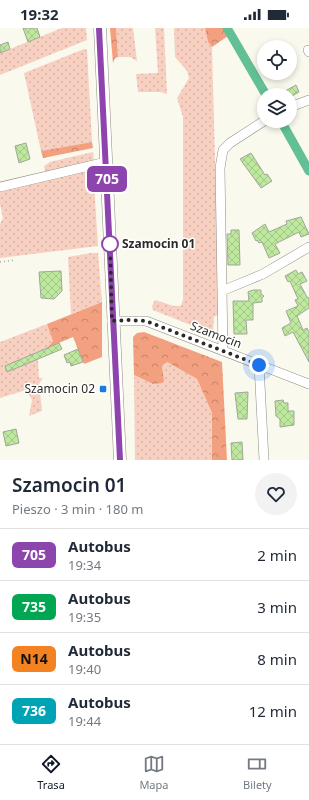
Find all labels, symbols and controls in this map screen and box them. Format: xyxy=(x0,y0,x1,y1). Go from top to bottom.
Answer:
text: 19:32 xyxy=(20,4,59,24)
map controls xyxy=(257,40,297,128)
button: locate xyxy=(257,40,297,80)
button: layers xyxy=(257,88,297,128)
line badge: 705 xyxy=(84,166,130,192)
text: 705 xyxy=(95,169,119,188)
marker: Szamocin 01 xyxy=(101,235,119,253)
place label: Szamocin 01 xyxy=(122,235,195,252)
street label: Szamocin xyxy=(188,317,244,352)
your location xyxy=(249,355,269,375)
place label: Szamocin 02 xyxy=(24,380,95,397)
marker: Szamocin 02 xyxy=(98,384,108,394)
text: Szamocin 01 xyxy=(12,472,126,498)
button: heart xyxy=(255,473,297,515)
text: Pieszo · 3 min · 180 m xyxy=(12,500,143,518)
text: Autobus xyxy=(68,536,131,556)
text: 705 xyxy=(22,545,46,564)
text: 2 min xyxy=(257,545,297,565)
text: 19:34 xyxy=(68,556,101,574)
text: Autobus xyxy=(68,588,131,608)
text: 735 xyxy=(22,597,46,616)
text: 3 min xyxy=(257,597,297,617)
text: 19:35 xyxy=(68,608,101,626)
text: Autobus xyxy=(68,640,131,660)
text: N14 xyxy=(20,649,48,668)
text: 8 min xyxy=(257,649,297,669)
text: 19:40 xyxy=(68,660,101,678)
text: Autobus xyxy=(68,692,131,712)
text: 736 xyxy=(22,701,46,720)
text: 12 min xyxy=(249,701,297,721)
text: 19:44 xyxy=(68,712,101,730)
tab: Trasa xyxy=(37,753,65,792)
tab: Mapa xyxy=(139,753,168,792)
tab: Bilety xyxy=(243,753,272,792)

